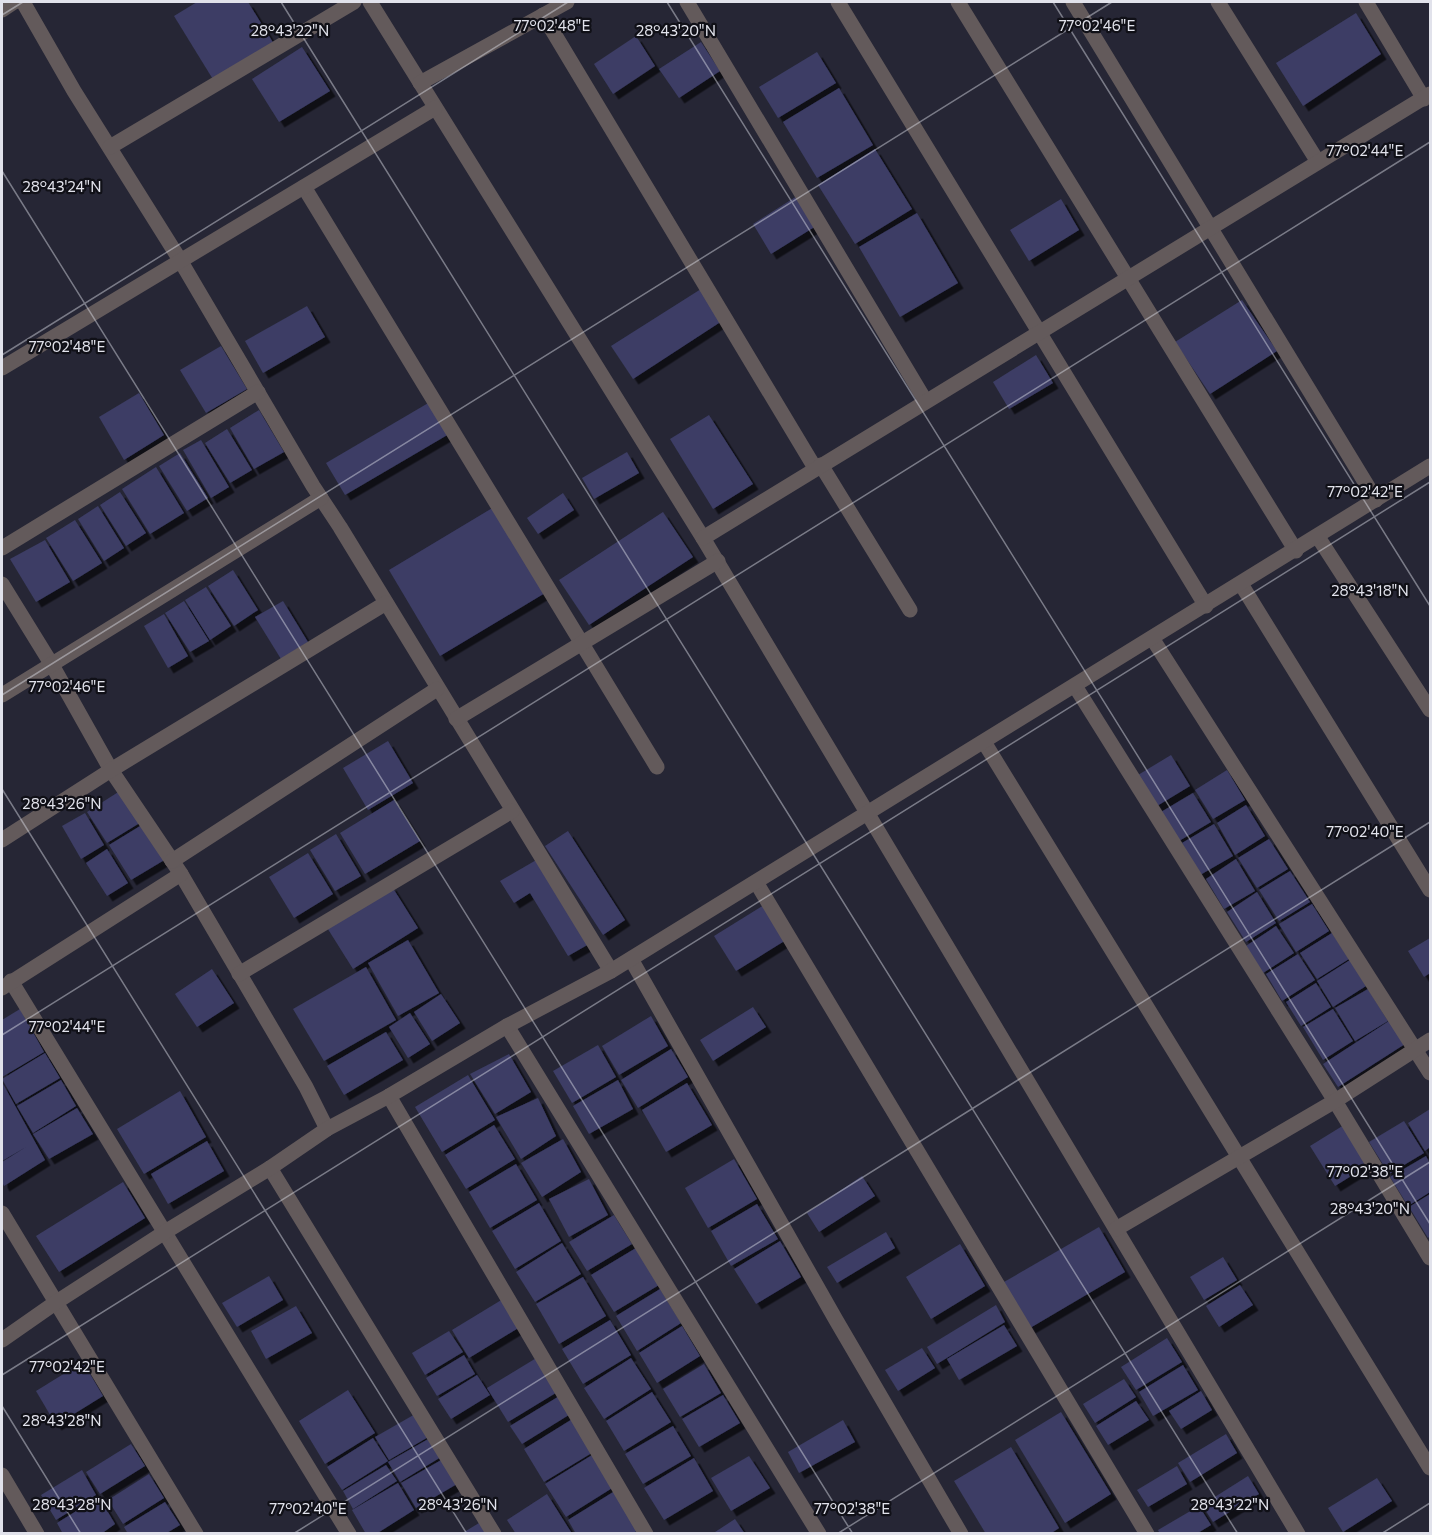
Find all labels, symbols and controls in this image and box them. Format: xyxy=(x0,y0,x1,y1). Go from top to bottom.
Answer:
text: 77°02'48"E xyxy=(514,16,590,34)
text: 77°02'46"E xyxy=(1059,16,1135,34)
text: 28°43'22"N xyxy=(251,21,329,39)
text: 28°43'20"N xyxy=(636,21,716,39)
text: 77°02'44"E xyxy=(1327,141,1403,159)
text: 28°43'24"N xyxy=(23,177,101,195)
text: 77°02'48"E xyxy=(29,337,105,355)
text: 77°02'42"E xyxy=(1327,482,1403,500)
text: 28°43'18"N xyxy=(1331,581,1409,599)
text: 77°02'46"E xyxy=(29,677,105,695)
text: 28°43'26"N xyxy=(22,794,102,812)
text: 77°02'40"E xyxy=(1326,822,1404,840)
text: 77°02'44"E xyxy=(29,1017,105,1035)
text: 77°02'38"E xyxy=(1327,1162,1403,1180)
text: 28°43'20"N xyxy=(1330,1199,1410,1217)
text: 77°02'42"E xyxy=(29,1357,105,1375)
text: 28°43'28"N xyxy=(22,1411,102,1429)
text: 28°43'28"N xyxy=(32,1495,112,1513)
text: 28°43'26"N xyxy=(418,1495,498,1513)
text: 28°43'22"N xyxy=(1191,1495,1269,1513)
text: 77°02'40"E xyxy=(269,1499,347,1517)
text: 77°02'38"E xyxy=(814,1499,890,1517)

